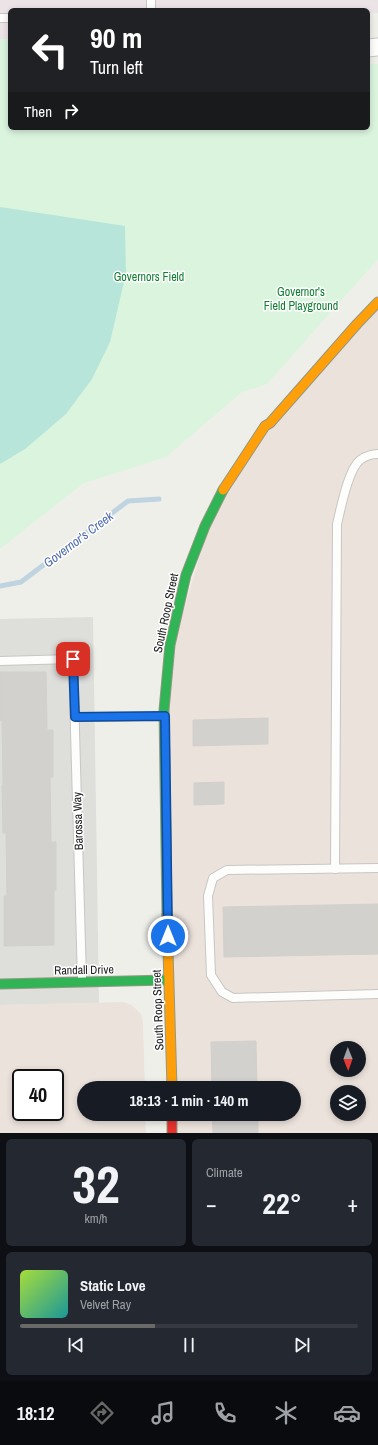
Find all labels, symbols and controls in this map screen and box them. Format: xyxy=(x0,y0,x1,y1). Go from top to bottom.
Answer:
text: 90 m xyxy=(90,19,142,57)
icon: left xyxy=(24,24,76,76)
text: Turn left xyxy=(90,55,143,80)
icon: right xyxy=(60,100,82,122)
text: Then xyxy=(24,101,52,122)
park label: Governors Field xyxy=(114,269,184,285)
park label: Governor's Field Playground xyxy=(264,284,338,314)
water label: Governor's Creek xyxy=(40,507,117,571)
street label: South Roop Street xyxy=(150,571,182,654)
pin xyxy=(56,642,90,676)
icon: arrive xyxy=(62,648,84,670)
street label: Barossa Way xyxy=(69,792,87,850)
position arrow xyxy=(147,915,189,957)
street label: Randall Drive xyxy=(54,961,114,979)
street label: South Roop Street xyxy=(149,969,167,1051)
north arrow xyxy=(330,1041,366,1077)
map controls xyxy=(330,1041,366,1121)
speed limit sign: 40 xyxy=(12,1069,64,1121)
button: layers xyxy=(330,1085,366,1121)
text: 18:13 · 1 min · 140 m xyxy=(130,1090,248,1111)
text: 32 xyxy=(72,1149,120,1219)
text: Climate xyxy=(206,1164,243,1181)
text: 22° xyxy=(262,1183,302,1223)
text: − xyxy=(206,1189,217,1219)
text: + xyxy=(347,1189,358,1219)
text: km/h xyxy=(84,1210,108,1227)
text: Static Love xyxy=(80,1275,146,1296)
text: Velvet Ray xyxy=(80,1296,131,1313)
icon: previous xyxy=(65,1334,87,1356)
icon: pause xyxy=(178,1334,200,1356)
icon: next xyxy=(291,1334,313,1356)
icon: directions xyxy=(88,1399,116,1427)
icon: music xyxy=(149,1399,177,1427)
icon: phone xyxy=(211,1399,239,1427)
icon: climate xyxy=(272,1399,300,1427)
icon: car xyxy=(333,1399,361,1427)
text: 18:12 xyxy=(17,1401,54,1426)

